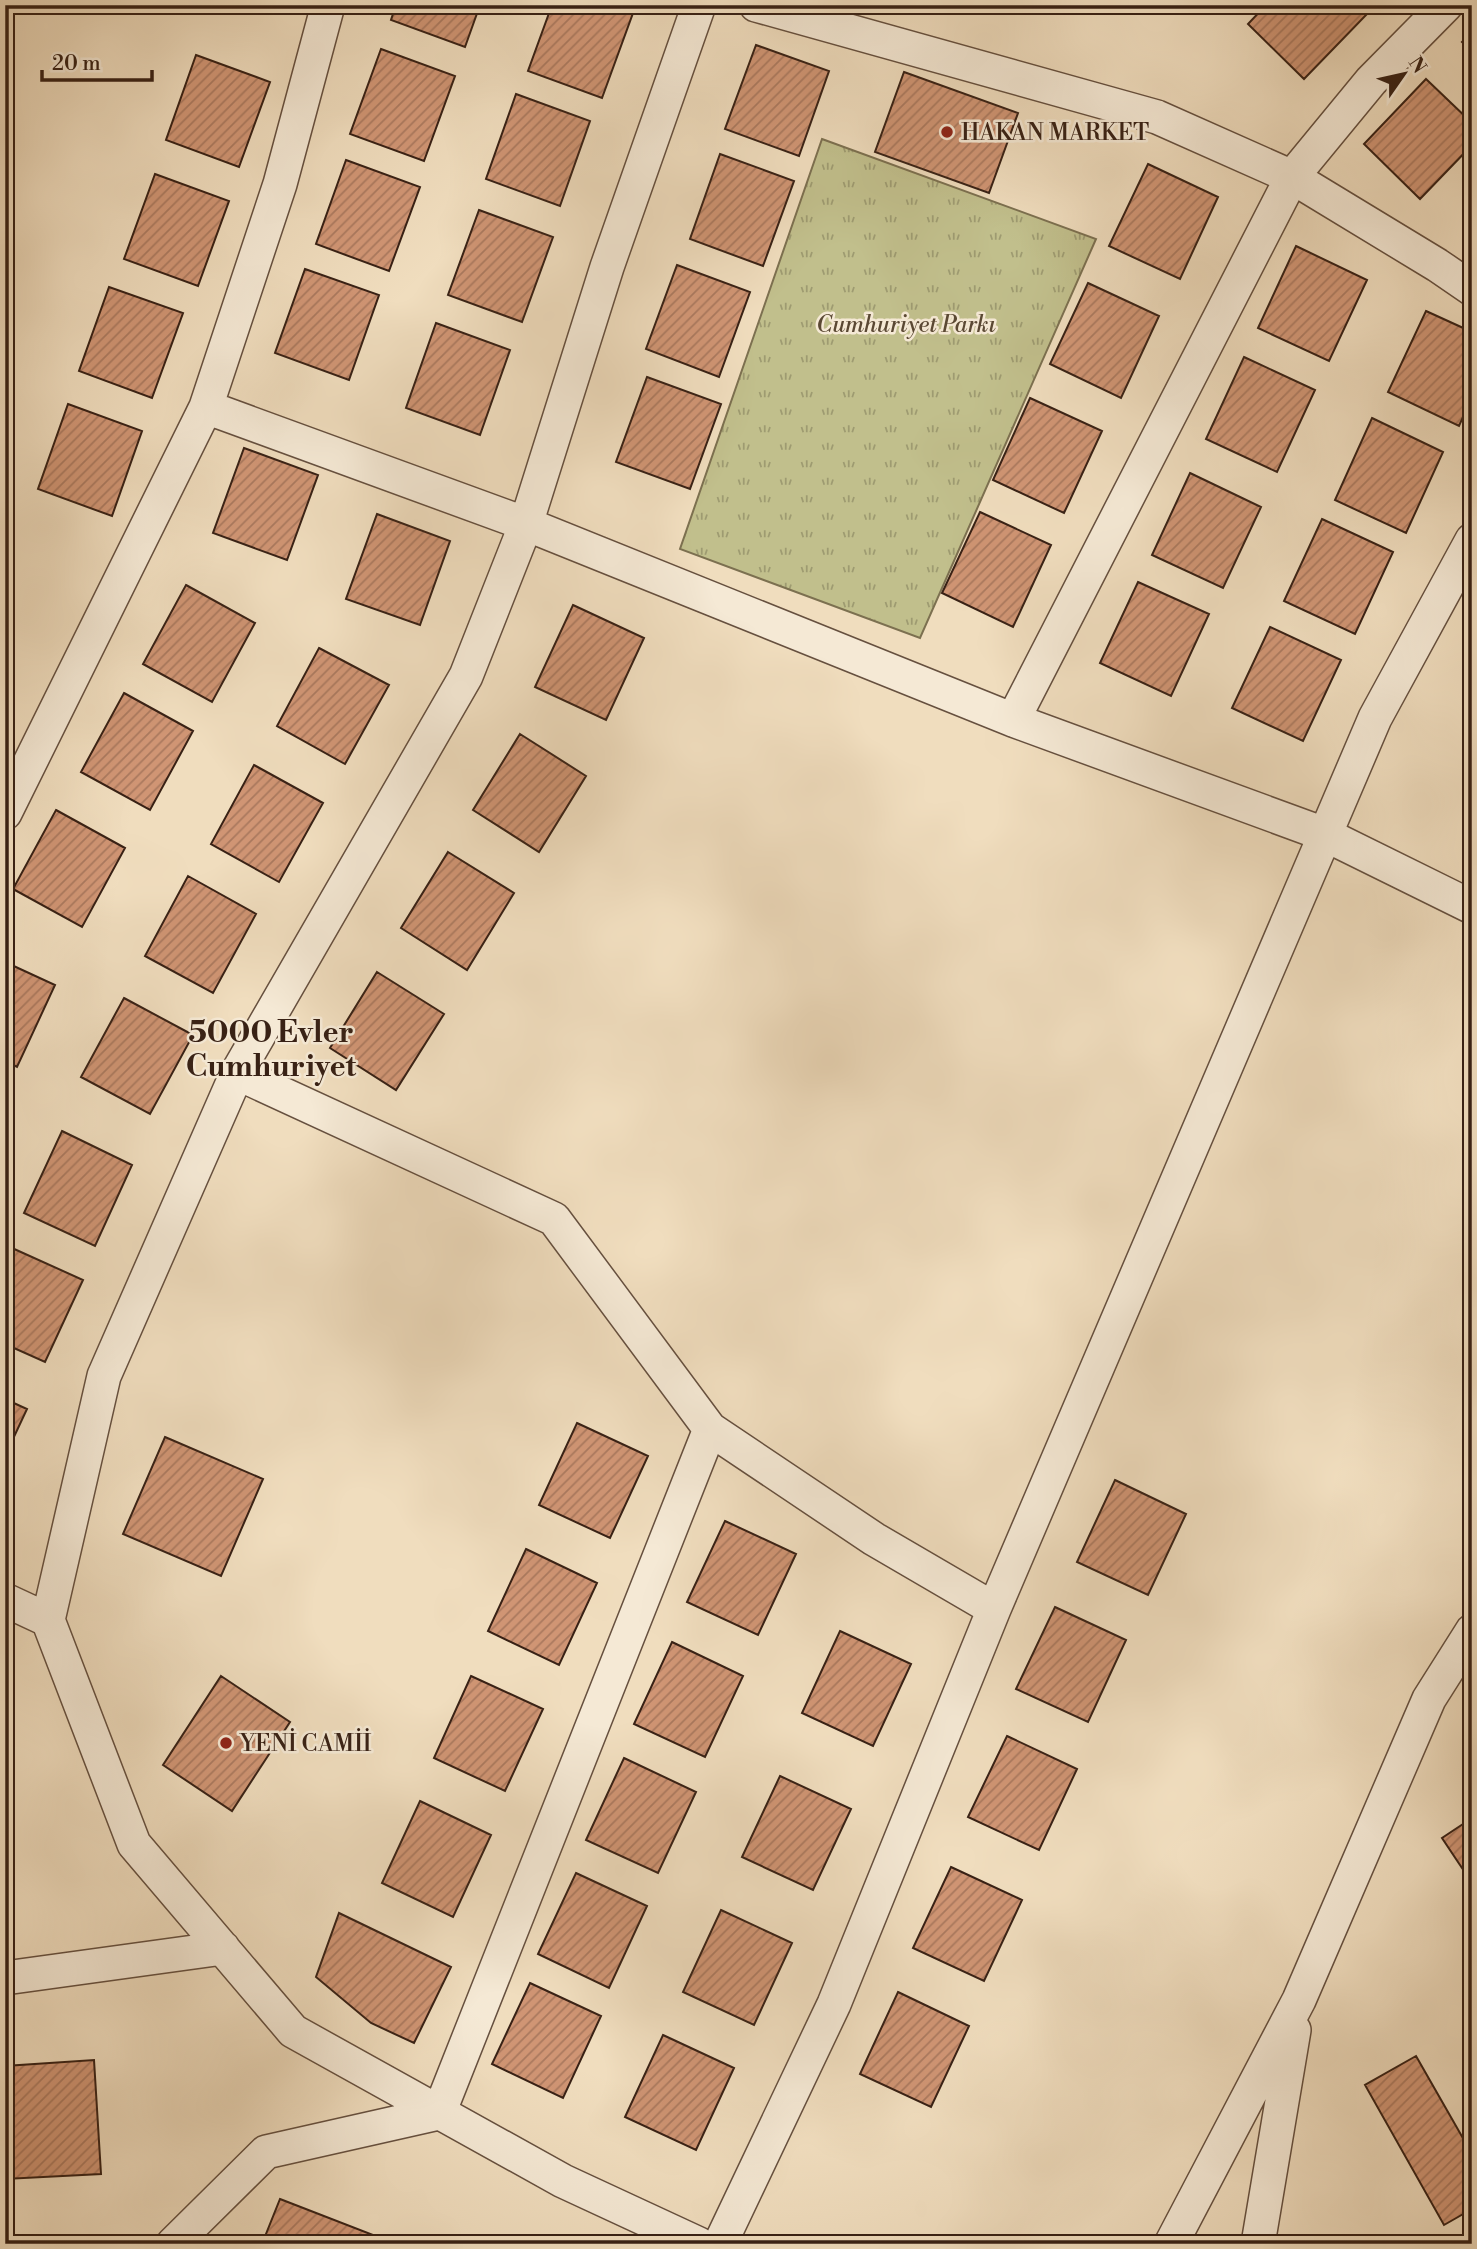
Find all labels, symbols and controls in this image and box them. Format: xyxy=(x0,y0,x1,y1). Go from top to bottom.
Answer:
scale bar xyxy=(42,38,152,82)
north arrow xyxy=(1368,38,1438,108)
text: 20 m xyxy=(52,51,101,77)
text: N xyxy=(1403,52,1431,78)
place label: HAKAN MARKET xyxy=(961,119,1149,147)
marker: HAKAN MARKET xyxy=(939,124,955,140)
park label: Cumhuriyet Parkı xyxy=(816,311,997,339)
district label: 5000 Evler Cumhuriyet xyxy=(186,1014,357,1086)
place label: YENİ CAMİİ xyxy=(239,1728,372,1758)
marker: YENİ CAMİİ xyxy=(218,1735,234,1751)

